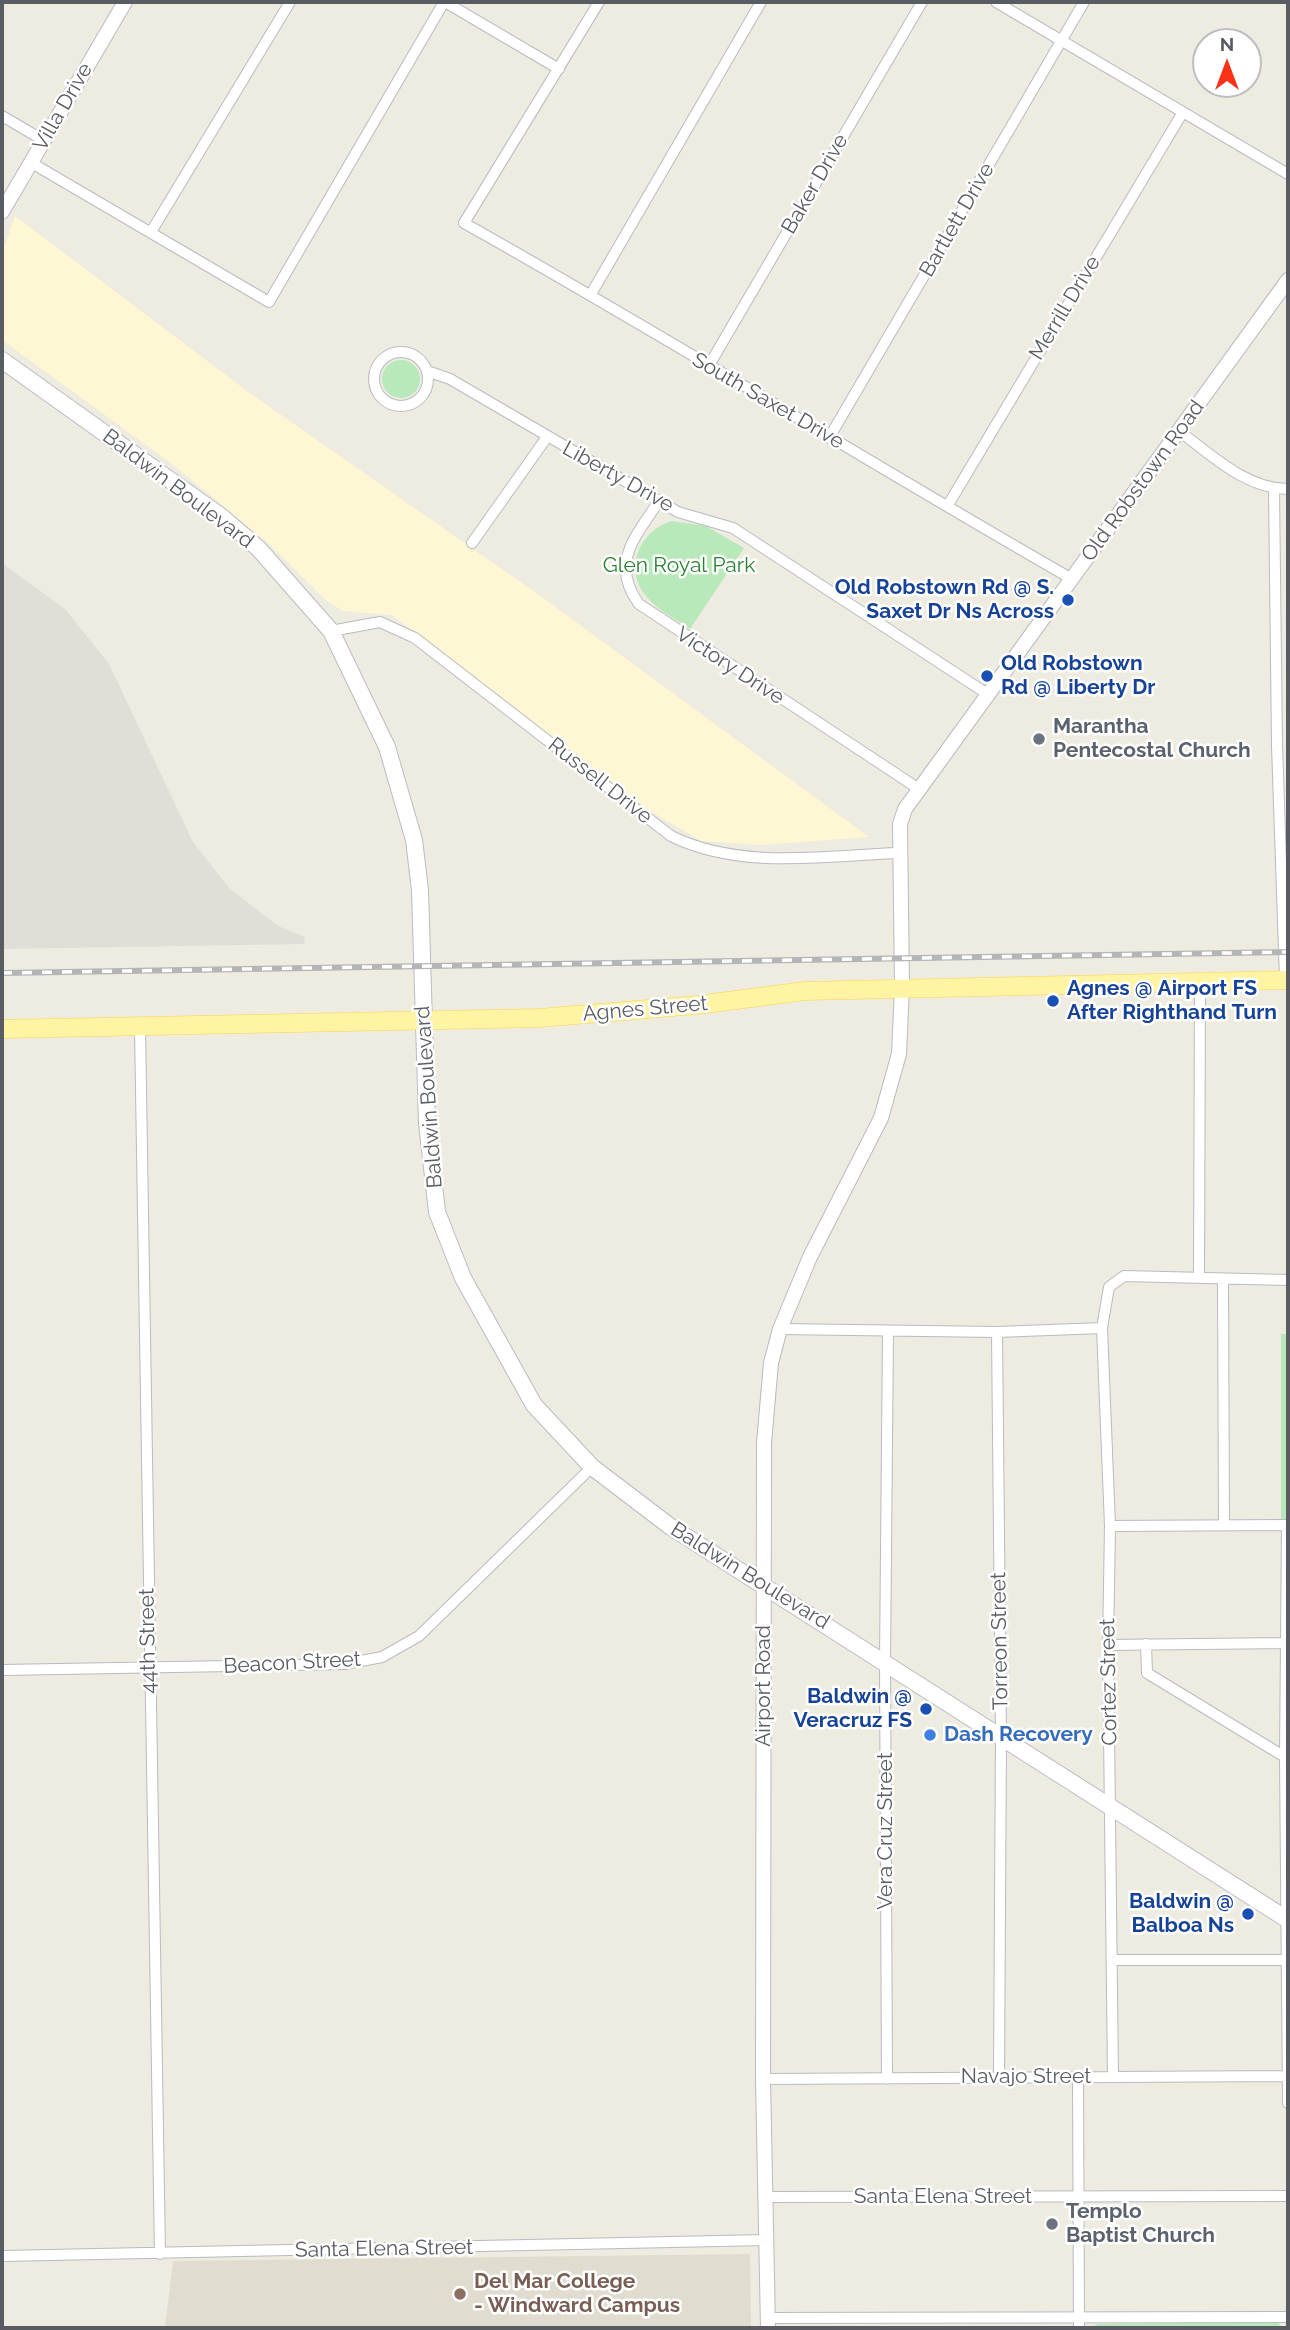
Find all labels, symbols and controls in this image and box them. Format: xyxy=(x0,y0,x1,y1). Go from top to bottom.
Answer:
north arrow xyxy=(1192,28,1262,98)
text: N xyxy=(1220,33,1234,55)
street label: Villa Drive xyxy=(28,59,98,155)
street label: Baker Drive xyxy=(776,130,854,238)
street label: Bartlett Drive xyxy=(914,159,1000,281)
street label: Merrill Drive xyxy=(1024,251,1106,365)
street label: South Saxet Drive xyxy=(688,347,848,455)
street label: Old Robstown Road xyxy=(1076,396,1210,566)
street label: Baldwin Boulevard xyxy=(97,424,259,554)
street label: Liberty Drive xyxy=(558,436,678,518)
park label: Glen Royal Park xyxy=(603,553,755,579)
place label: Old Robstown Rd @ S. Saxet Dr Ns Across xyxy=(835,575,1054,625)
marker: Old Robstown Rd @ S. Saxet Dr Ns Across xyxy=(1060,592,1076,608)
street label: Victory Drive xyxy=(671,622,789,710)
place label: Old Robstown Rd @ Liberty Dr xyxy=(1001,651,1155,701)
marker: Old Robstown Rd @ Liberty Dr xyxy=(979,668,995,684)
place label: Marantha Pentecostal Church xyxy=(1053,714,1251,764)
marker: Marantha Pentecostal Church xyxy=(1031,731,1047,747)
street label: Russell Drive xyxy=(543,732,657,830)
place label: Agnes @ Airport FS After Righthand Turn xyxy=(1067,976,1277,1026)
street label: Agnes Street xyxy=(582,991,708,1027)
marker: Agnes @ Airport FS After Righthand Turn xyxy=(1045,993,1061,1009)
street label: Baldwin Boulevard xyxy=(410,1005,448,1189)
street label: Baldwin Boulevard xyxy=(666,1517,834,1635)
street label: Torreon Street xyxy=(986,1572,1014,1710)
street label: 44th Street xyxy=(134,1588,162,1694)
street label: Cortez Street xyxy=(1095,1618,1123,1746)
street label: Airport Road xyxy=(751,1625,777,1747)
street label: Beacon Street xyxy=(223,1647,361,1679)
place label: Baldwin @ Veracruz FS xyxy=(793,1684,912,1734)
marker: Baldwin @ Veracruz FS xyxy=(918,1701,934,1717)
place label: Dash Recovery xyxy=(944,1722,1093,1748)
marker: Dash Recovery xyxy=(922,1727,938,1743)
street label: Vera Cruz Street xyxy=(873,1752,899,1910)
place label: Baldwin @ Balboa Ns xyxy=(1129,1889,1234,1939)
marker: Baldwin @ Balboa Ns xyxy=(1240,1906,1256,1922)
street label: Navajo Street xyxy=(961,2064,1091,2090)
street label: Santa Elena Street xyxy=(854,2184,1032,2210)
place label: Templo Baptist Church xyxy=(1066,2199,1215,2249)
marker: Templo Baptist Church xyxy=(1044,2216,1060,2232)
street label: Santa Elena Street xyxy=(295,2235,473,2263)
place label: Del Mar College - Windward Campus xyxy=(474,2269,680,2319)
marker: Del Mar College - Windward Campus xyxy=(452,2286,468,2302)

